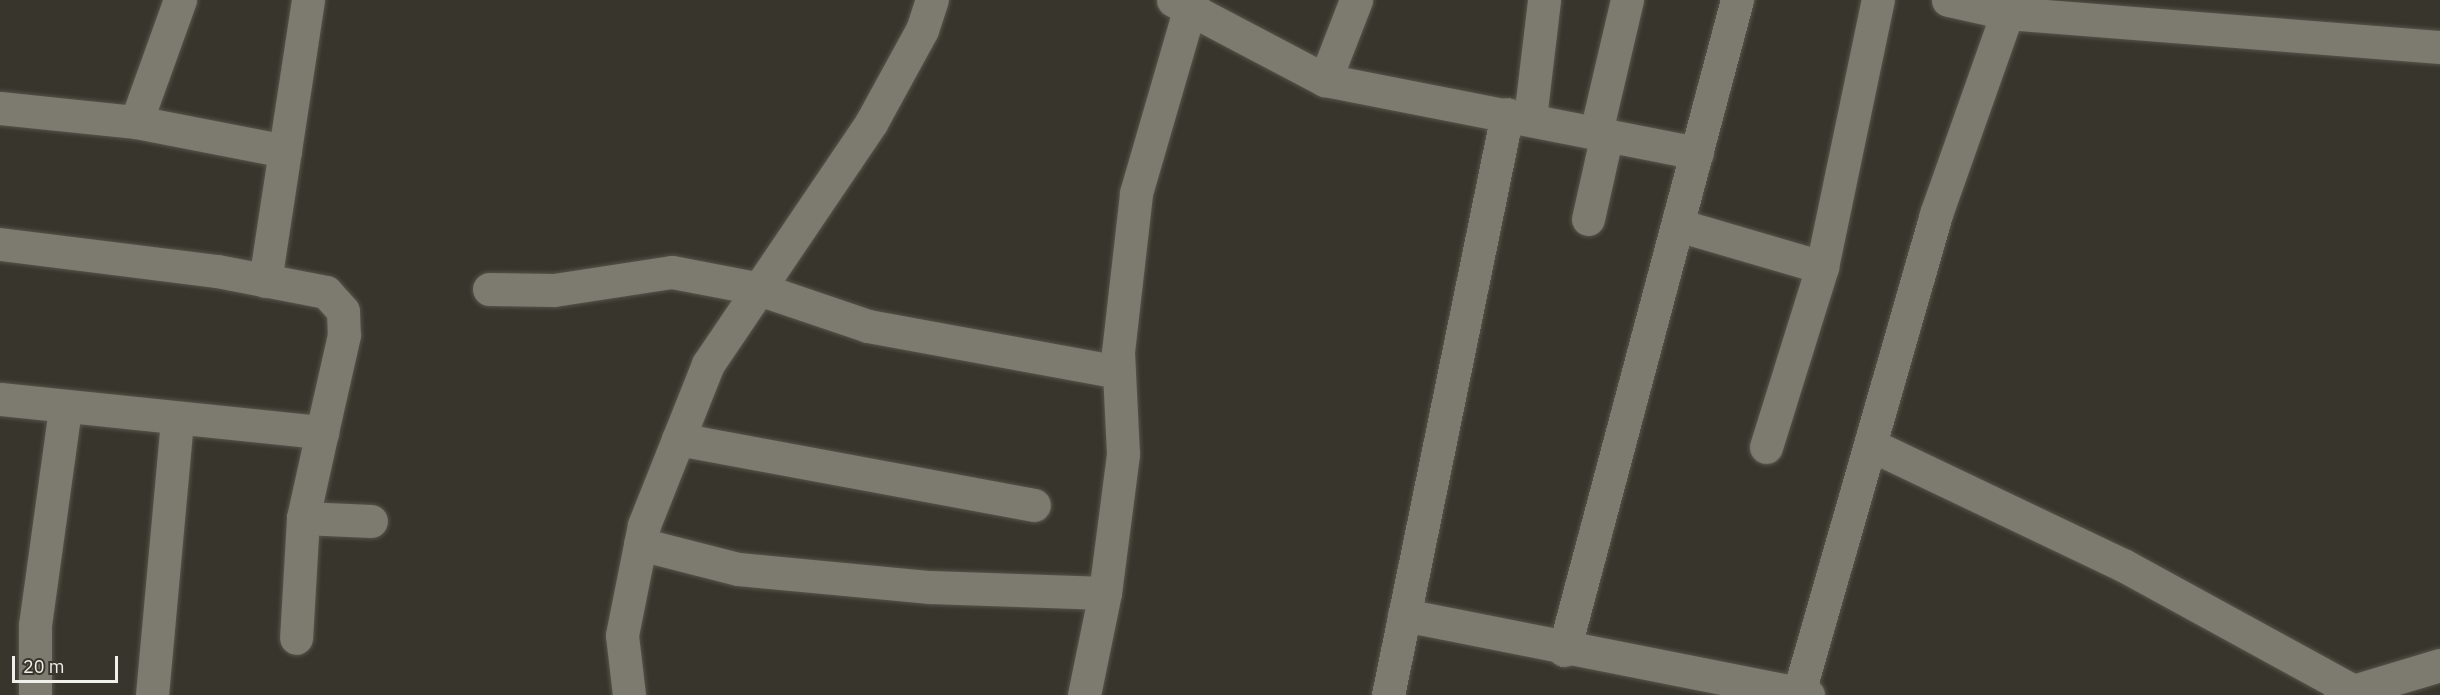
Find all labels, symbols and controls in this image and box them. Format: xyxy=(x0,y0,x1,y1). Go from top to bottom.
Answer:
scale bar xyxy=(15,644,122,682)
text: 20 m xyxy=(23,655,65,678)

